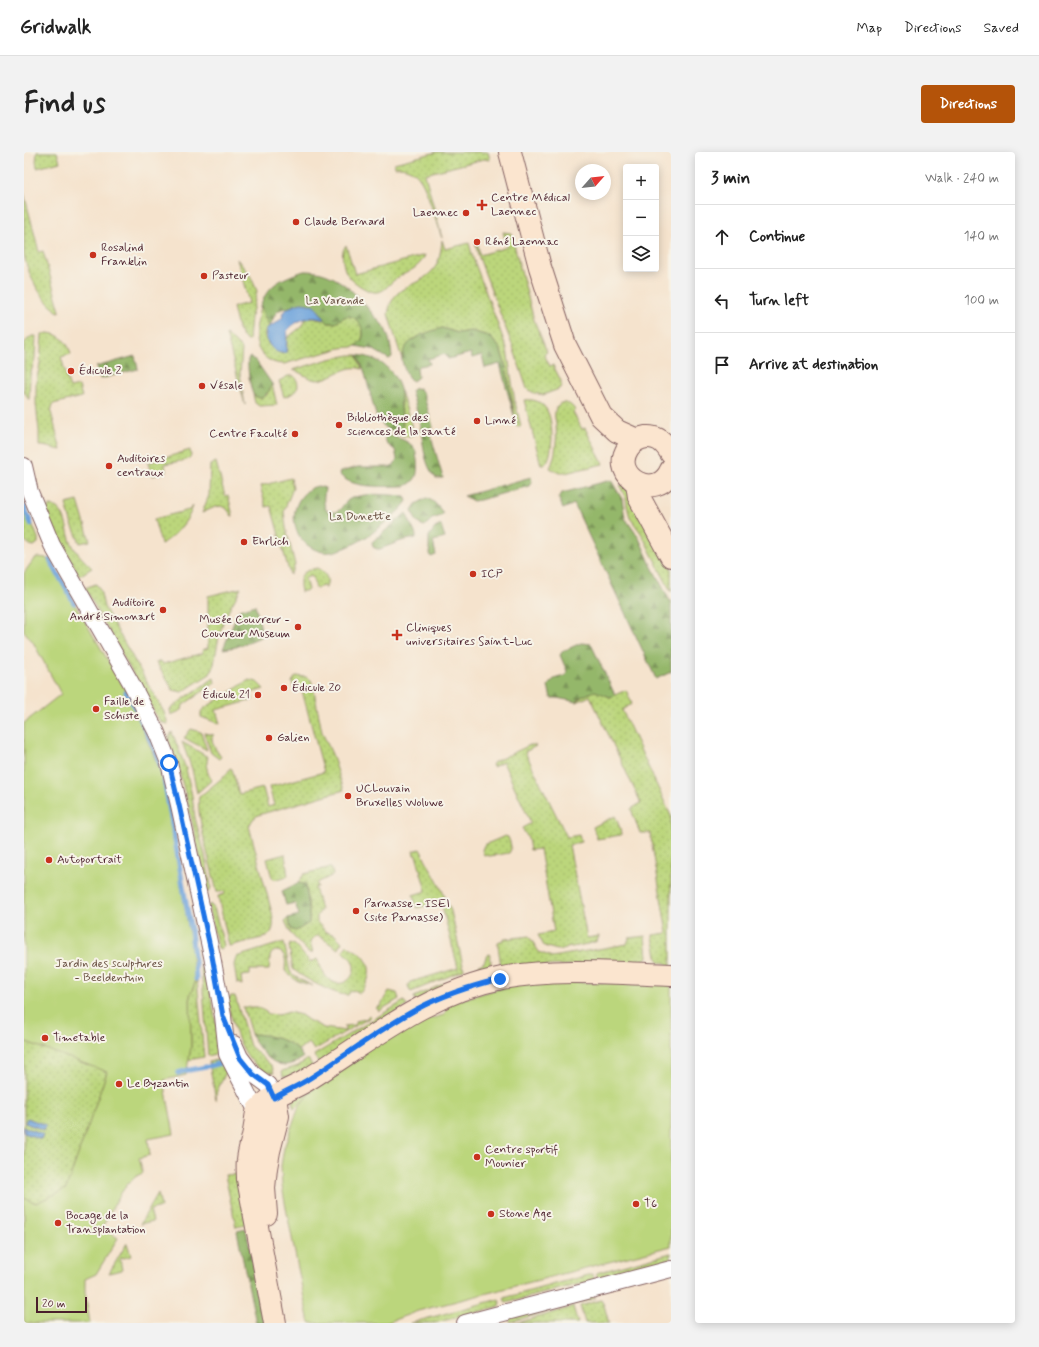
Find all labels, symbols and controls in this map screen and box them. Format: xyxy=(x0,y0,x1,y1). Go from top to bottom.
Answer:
text: Gridwalk xyxy=(20,15,91,40)
text: Map xyxy=(856,19,882,37)
text: Directions xyxy=(904,19,962,37)
text: Saved xyxy=(984,19,1019,37)
button: Directions xyxy=(921,85,1015,123)
text: Find us xyxy=(24,86,105,123)
north arrow xyxy=(575,164,611,200)
map controls xyxy=(623,164,659,272)
button: + xyxy=(623,164,659,200)
text: 3 min xyxy=(711,167,750,189)
text: Walk · 240 m xyxy=(925,170,999,187)
place label: Centre Médical Laennec xyxy=(491,190,570,220)
marker: Centre Médical Laennec xyxy=(476,199,488,211)
button: − xyxy=(623,200,659,236)
place label: Laennec xyxy=(413,205,458,221)
marker: Laennec xyxy=(461,208,471,218)
place label: Claude Bernard xyxy=(304,214,385,230)
marker: Claude Bernard xyxy=(291,217,301,227)
icon: ahead xyxy=(711,226,733,248)
text: Continue xyxy=(749,227,805,247)
text: 140 m xyxy=(964,228,999,245)
place label: Réné Laennac xyxy=(485,234,559,250)
button: layers xyxy=(623,236,659,272)
marker: Réné Laennac xyxy=(472,237,482,247)
place label: Rosalind Franklin xyxy=(101,240,147,270)
marker: Rosalind Franklin xyxy=(88,250,98,260)
place label: Pasteur xyxy=(212,268,249,284)
marker: Pasteur xyxy=(199,271,209,281)
icon: left xyxy=(711,290,733,312)
text: Turn left xyxy=(749,291,809,311)
text: 100 m xyxy=(964,292,999,309)
park label: La Varende xyxy=(306,293,364,309)
icon: arrive xyxy=(711,354,733,376)
text: Arrive at destination xyxy=(749,355,878,375)
place label: Édicule 2 xyxy=(79,363,121,379)
marker: Édicule 2 xyxy=(66,366,76,376)
place label: Vésale xyxy=(210,378,243,394)
marker: Vésale xyxy=(197,381,207,391)
place label: Bibliothèque des sciences de la santé xyxy=(347,410,456,440)
place label: Linné xyxy=(485,413,517,429)
marker: Linné xyxy=(472,416,482,426)
marker: Bibliothèque des sciences de la santé xyxy=(334,420,344,430)
place label: Centre Faculté xyxy=(209,426,288,442)
marker: Centre Faculté xyxy=(290,429,300,439)
place label: Auditoires centraux xyxy=(117,451,166,481)
marker: Auditoires centraux xyxy=(104,461,114,471)
park label: La Dunette xyxy=(329,509,391,525)
place label: Ehrlich xyxy=(252,534,289,550)
marker: Ehrlich xyxy=(239,537,249,547)
place label: ICP xyxy=(481,566,503,582)
marker: ICP xyxy=(468,569,478,579)
place label: Auditoire André Simonart xyxy=(69,595,156,625)
marker: Auditoire André Simonart xyxy=(158,605,168,615)
place label: Musée Couvreur - Couvreur Museum xyxy=(199,612,290,642)
place label: Cliniques universitaires Saint-Luc xyxy=(406,620,533,650)
marker: Musée Couvreur - Couvreur Museum xyxy=(293,622,303,632)
marker: Cliniques universitaires Saint-Luc xyxy=(391,629,403,641)
place label: Édicule 20 xyxy=(292,680,341,696)
marker: Édicule 20 xyxy=(279,683,289,693)
place label: Édicule 21 xyxy=(202,687,250,703)
marker: Édicule 21 xyxy=(253,690,263,700)
place label: Faille de Schiste xyxy=(104,694,145,724)
marker: Faille de Schiste xyxy=(91,704,101,714)
place label: Galien xyxy=(277,730,310,746)
marker: Galien xyxy=(264,733,274,743)
route start xyxy=(160,754,178,772)
place label: UCLouvain Bruxelles Woluwe xyxy=(356,781,444,811)
marker: UCLouvain Bruxelles Woluwe xyxy=(343,791,353,801)
place label: Autoportrait xyxy=(57,852,122,868)
marker: Autoportrait xyxy=(44,855,54,865)
place label: Parnasse - ISEI (site Parnasse) xyxy=(364,896,450,926)
marker: Parnasse - ISEI (site Parnasse) xyxy=(351,906,361,916)
park label: Jardin des sculptures - Beeldentuin xyxy=(55,956,163,986)
route end xyxy=(491,970,509,988)
place label: Timetable xyxy=(53,1030,106,1046)
marker: Timetable xyxy=(40,1033,50,1043)
place label: Le Byzantin xyxy=(127,1076,189,1092)
marker: Le Byzantin xyxy=(114,1079,124,1089)
place label: Centre sportif Mounier xyxy=(485,1142,558,1172)
marker: Centre sportif Mounier xyxy=(472,1152,482,1162)
place label: T6 xyxy=(644,1196,657,1212)
marker: T6 xyxy=(631,1199,641,1209)
place label: Stone Age xyxy=(499,1206,552,1222)
place label: Bocage de la Transplantation xyxy=(66,1208,145,1238)
marker: Stone Age xyxy=(486,1209,496,1219)
marker: Bocage de la Transplantation xyxy=(53,1218,63,1228)
scale bar xyxy=(36,1295,87,1314)
text: 20 m xyxy=(42,1297,65,1311)

